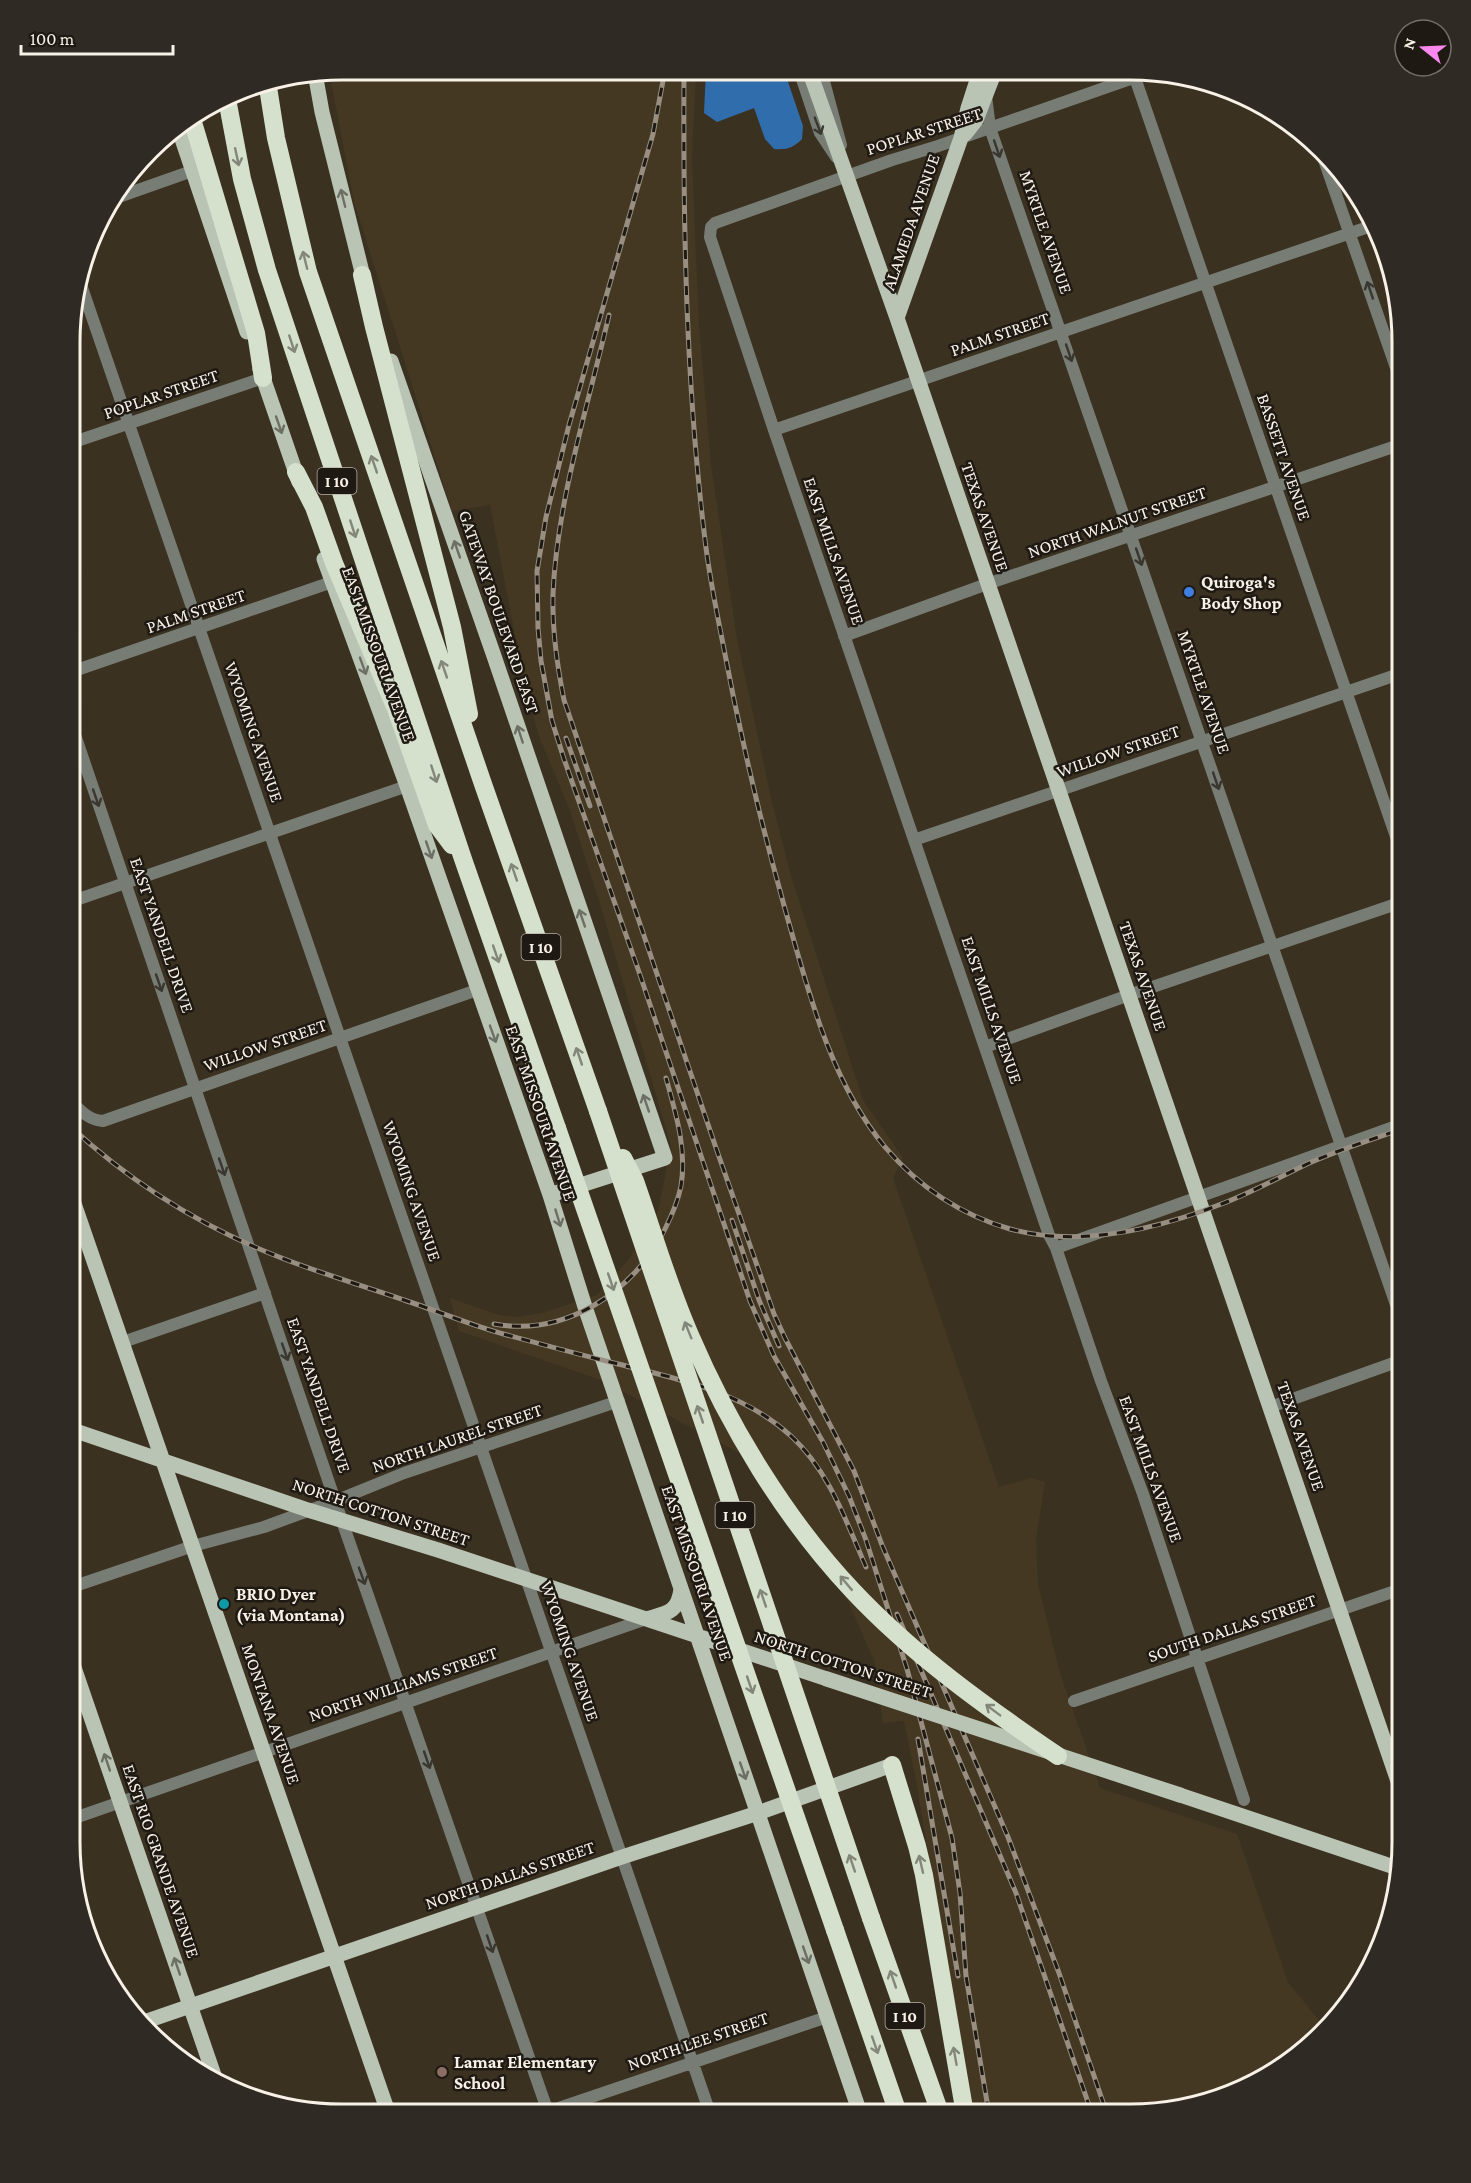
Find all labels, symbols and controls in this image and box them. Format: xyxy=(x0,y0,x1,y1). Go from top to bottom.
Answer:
scale bar xyxy=(21,18,172,56)
north arrow xyxy=(1393,18,1453,78)
text: 100 m xyxy=(30,29,75,49)
text: N xyxy=(1399,36,1419,51)
street label: POPLAR STREET xyxy=(864,103,984,159)
one-way arrow xyxy=(814,116,825,134)
one-way arrow xyxy=(993,139,1004,158)
one-way arrow xyxy=(232,146,243,166)
street label: ALAMEDA AVENUE xyxy=(878,151,944,293)
street label: MYRTLE AVENUE xyxy=(1016,168,1077,297)
one-way arrow xyxy=(336,189,348,208)
one-way arrow xyxy=(298,250,310,269)
one-way arrow xyxy=(1363,281,1374,300)
street label: PALM STREET xyxy=(948,308,1052,360)
one-way arrow xyxy=(287,334,298,353)
one-way arrow xyxy=(1064,343,1075,362)
street label: POPLAR STREET xyxy=(101,365,221,423)
street label: BASSETT AVENUE xyxy=(1253,391,1315,523)
one-way arrow xyxy=(275,415,286,434)
one-way arrow xyxy=(367,455,378,474)
street label: TEXAS AVENUE xyxy=(957,460,1013,574)
road number: I 10 xyxy=(318,468,356,494)
street label: EAST MILLS AVENUE xyxy=(799,475,869,628)
street label: NORTH WALNUT STREET xyxy=(1025,482,1209,562)
street label: GATEWAY BOULEVARD EAST xyxy=(455,508,543,717)
one-way arrow xyxy=(348,519,359,538)
one-way arrow xyxy=(450,540,461,559)
one-way arrow xyxy=(1134,547,1145,566)
street label: EAST MISSOURI AVENUE xyxy=(338,564,420,744)
place label: Quiroga's Body Shop xyxy=(1201,572,1282,613)
street label: PALM STREET xyxy=(144,585,248,637)
marker: Quiroga's Body Shop xyxy=(1182,585,1196,599)
street label: MYRTLE AVENUE xyxy=(1174,628,1235,757)
one-way arrow xyxy=(358,656,369,675)
street label: WYOMING AVENUE xyxy=(221,659,287,805)
one-way arrow xyxy=(437,660,448,679)
street label: WILLOW STREET xyxy=(1054,720,1182,781)
one-way arrow xyxy=(514,725,525,744)
one-way arrow xyxy=(430,764,441,783)
one-way arrow xyxy=(1212,771,1223,790)
one-way arrow xyxy=(92,788,103,807)
one-way arrow xyxy=(424,840,435,859)
street label: EAST YANDELL DRIVE xyxy=(126,855,198,1015)
one-way arrow xyxy=(508,863,519,882)
one-way arrow xyxy=(576,910,587,928)
street label: TEXAS AVENUE xyxy=(1115,919,1171,1033)
road number: I 10 xyxy=(522,934,560,960)
street label: EAST MILLS AVENUE xyxy=(957,934,1027,1087)
one-way arrow xyxy=(492,944,503,963)
one-way arrow xyxy=(154,973,165,992)
street label: WILLOW STREET xyxy=(201,1014,329,1075)
street label: EAST MISSOURI AVENUE xyxy=(502,1023,581,1204)
one-way arrow xyxy=(488,1024,499,1043)
one-way arrow xyxy=(572,1047,583,1066)
one-way arrow xyxy=(639,1094,650,1113)
street label: WYOMING AVENUE xyxy=(379,1118,445,1264)
one-way arrow xyxy=(217,1157,228,1176)
one-way arrow xyxy=(553,1208,564,1227)
one-way arrow xyxy=(606,1273,617,1291)
street label: EAST YANDELL DRIVE xyxy=(283,1315,355,1475)
one-way arrow xyxy=(682,1321,693,1340)
one-way arrow xyxy=(280,1342,291,1361)
street label: TEXAS AVENUE xyxy=(1273,1379,1329,1493)
street label: EAST MILLS AVENUE xyxy=(1115,1393,1187,1545)
street label: NORTH LAUREL STREET xyxy=(369,1399,545,1477)
one-way arrow xyxy=(694,1405,705,1424)
street label: NORTH COTTON STREET xyxy=(290,1474,472,1550)
street label: EAST MISSOURI AVENUE xyxy=(658,1483,737,1664)
road number: I 10 xyxy=(716,1502,754,1528)
one-way arrow xyxy=(357,1566,368,1585)
one-way arrow xyxy=(839,1576,853,1591)
street label: WYOMING AVENUE xyxy=(537,1578,603,1724)
place label: BRIO Dyer (via Montana) xyxy=(236,1584,346,1626)
one-way arrow xyxy=(756,1589,767,1608)
street label: SOUTH DALLAS STREET xyxy=(1145,1590,1319,1666)
marker: BRIO Dyer (via Montana) xyxy=(217,1597,231,1611)
street label: NORTH COTTON STREET xyxy=(752,1626,934,1702)
street label: MONTANA AVENUE xyxy=(238,1641,304,1787)
street label: NORTH WILLIAMS STREET xyxy=(306,1642,500,1726)
one-way arrow xyxy=(746,1675,757,1694)
one-way arrow xyxy=(986,1704,1002,1717)
one-way arrow xyxy=(422,1750,433,1769)
one-way arrow xyxy=(101,1753,112,1772)
one-way arrow xyxy=(738,1761,749,1780)
street label: EAST RIO GRANDE AVENUE xyxy=(118,1762,204,1961)
street label: NORTH DALLAS STREET xyxy=(423,1837,598,1913)
one-way arrow xyxy=(846,1854,857,1873)
one-way arrow xyxy=(915,1855,926,1874)
one-way arrow xyxy=(486,1934,497,1953)
one-way arrow xyxy=(801,1945,812,1964)
one-way arrow xyxy=(170,1957,181,1976)
one-way arrow xyxy=(886,1970,897,1989)
road number: I 10 xyxy=(886,2003,924,2029)
street label: NORTH LEE STREET xyxy=(625,2007,771,2075)
one-way arrow xyxy=(870,2035,881,2054)
one-way arrow xyxy=(949,2046,960,2066)
place label: Lamar Elementary School xyxy=(454,2052,596,2093)
marker: Lamar Elementary School xyxy=(435,2065,449,2079)

